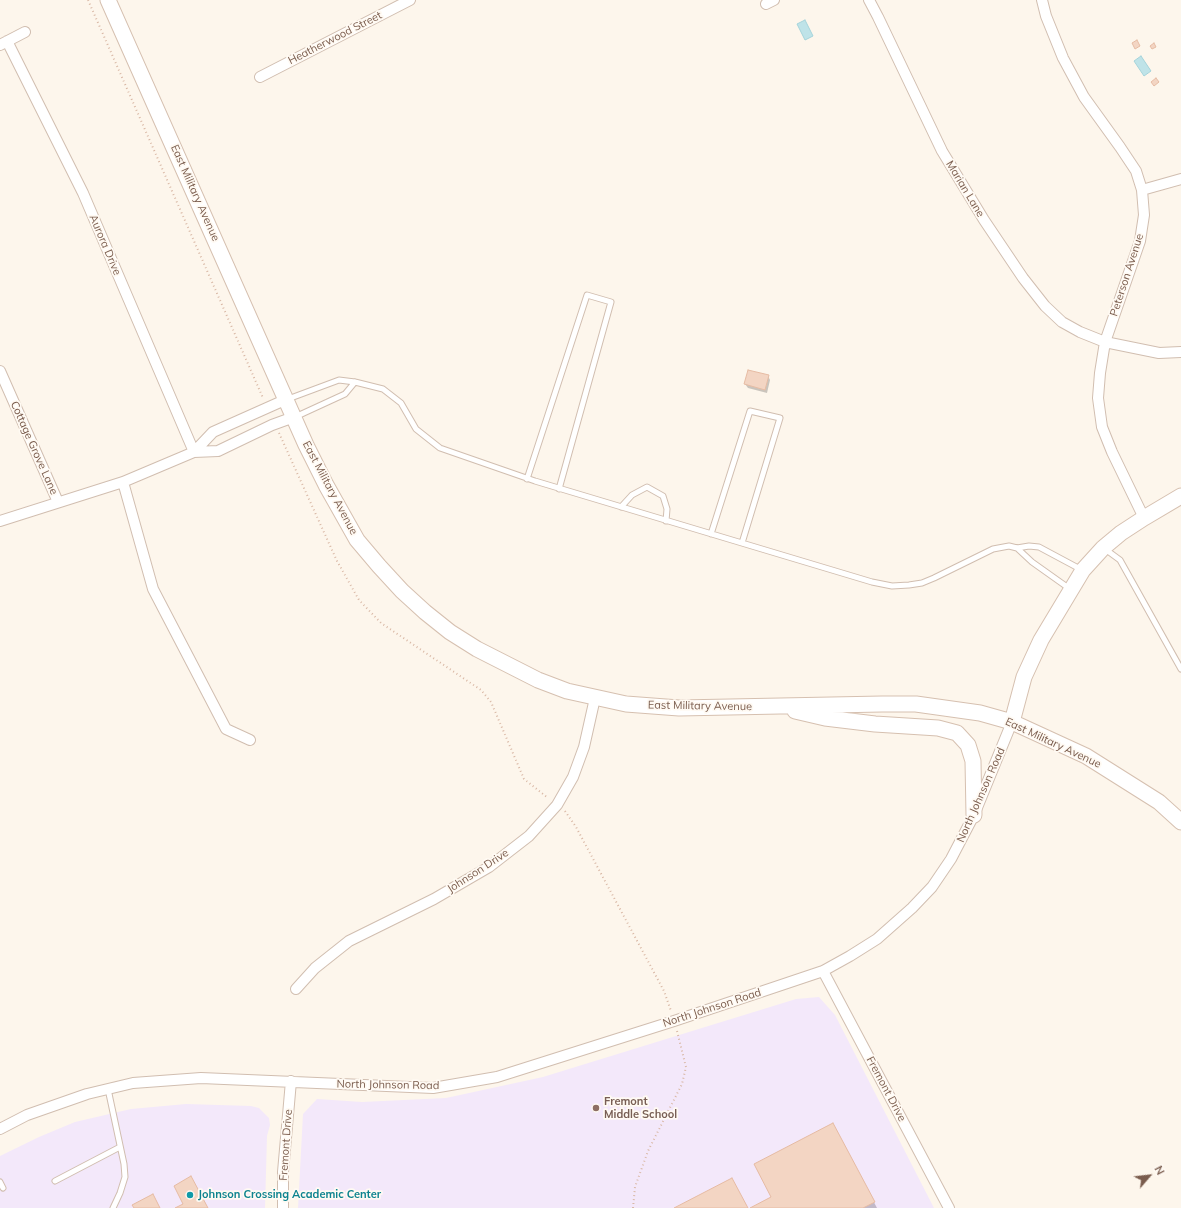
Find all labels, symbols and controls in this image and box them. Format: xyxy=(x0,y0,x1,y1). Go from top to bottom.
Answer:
street label: Heatherwood Street xyxy=(286,9,384,67)
street label: East Military Avenue xyxy=(168,143,222,243)
street label: Marian Lane xyxy=(943,158,987,220)
street label: Aurora Drive xyxy=(86,213,124,277)
street label: Peterson Avenue xyxy=(1107,232,1147,318)
street label: Cottage Grove Lane xyxy=(7,399,61,497)
street label: East Military Avenue xyxy=(300,439,360,537)
street label: East Military Avenue xyxy=(648,698,752,714)
street label: East Military Avenue xyxy=(1003,715,1103,771)
street label: North Johnson Road xyxy=(954,745,1008,845)
street label: Johnson Drive xyxy=(445,846,511,896)
street label: North Johnson Road xyxy=(661,986,763,1030)
street label: Fremont Drive xyxy=(863,1054,909,1124)
street label: North Johnson Road xyxy=(337,1078,439,1092)
place label: Fremont Middle School xyxy=(604,1095,677,1121)
marker: Fremont Middle School xyxy=(591,1103,601,1113)
street label: Fremont Drive xyxy=(277,1109,295,1181)
north arrow xyxy=(1129,1156,1169,1196)
text: N xyxy=(1151,1163,1168,1177)
place label: Johnson Crossing Academic Center xyxy=(198,1188,381,1202)
marker: Johnson Crossing Academic Center xyxy=(185,1190,195,1200)

